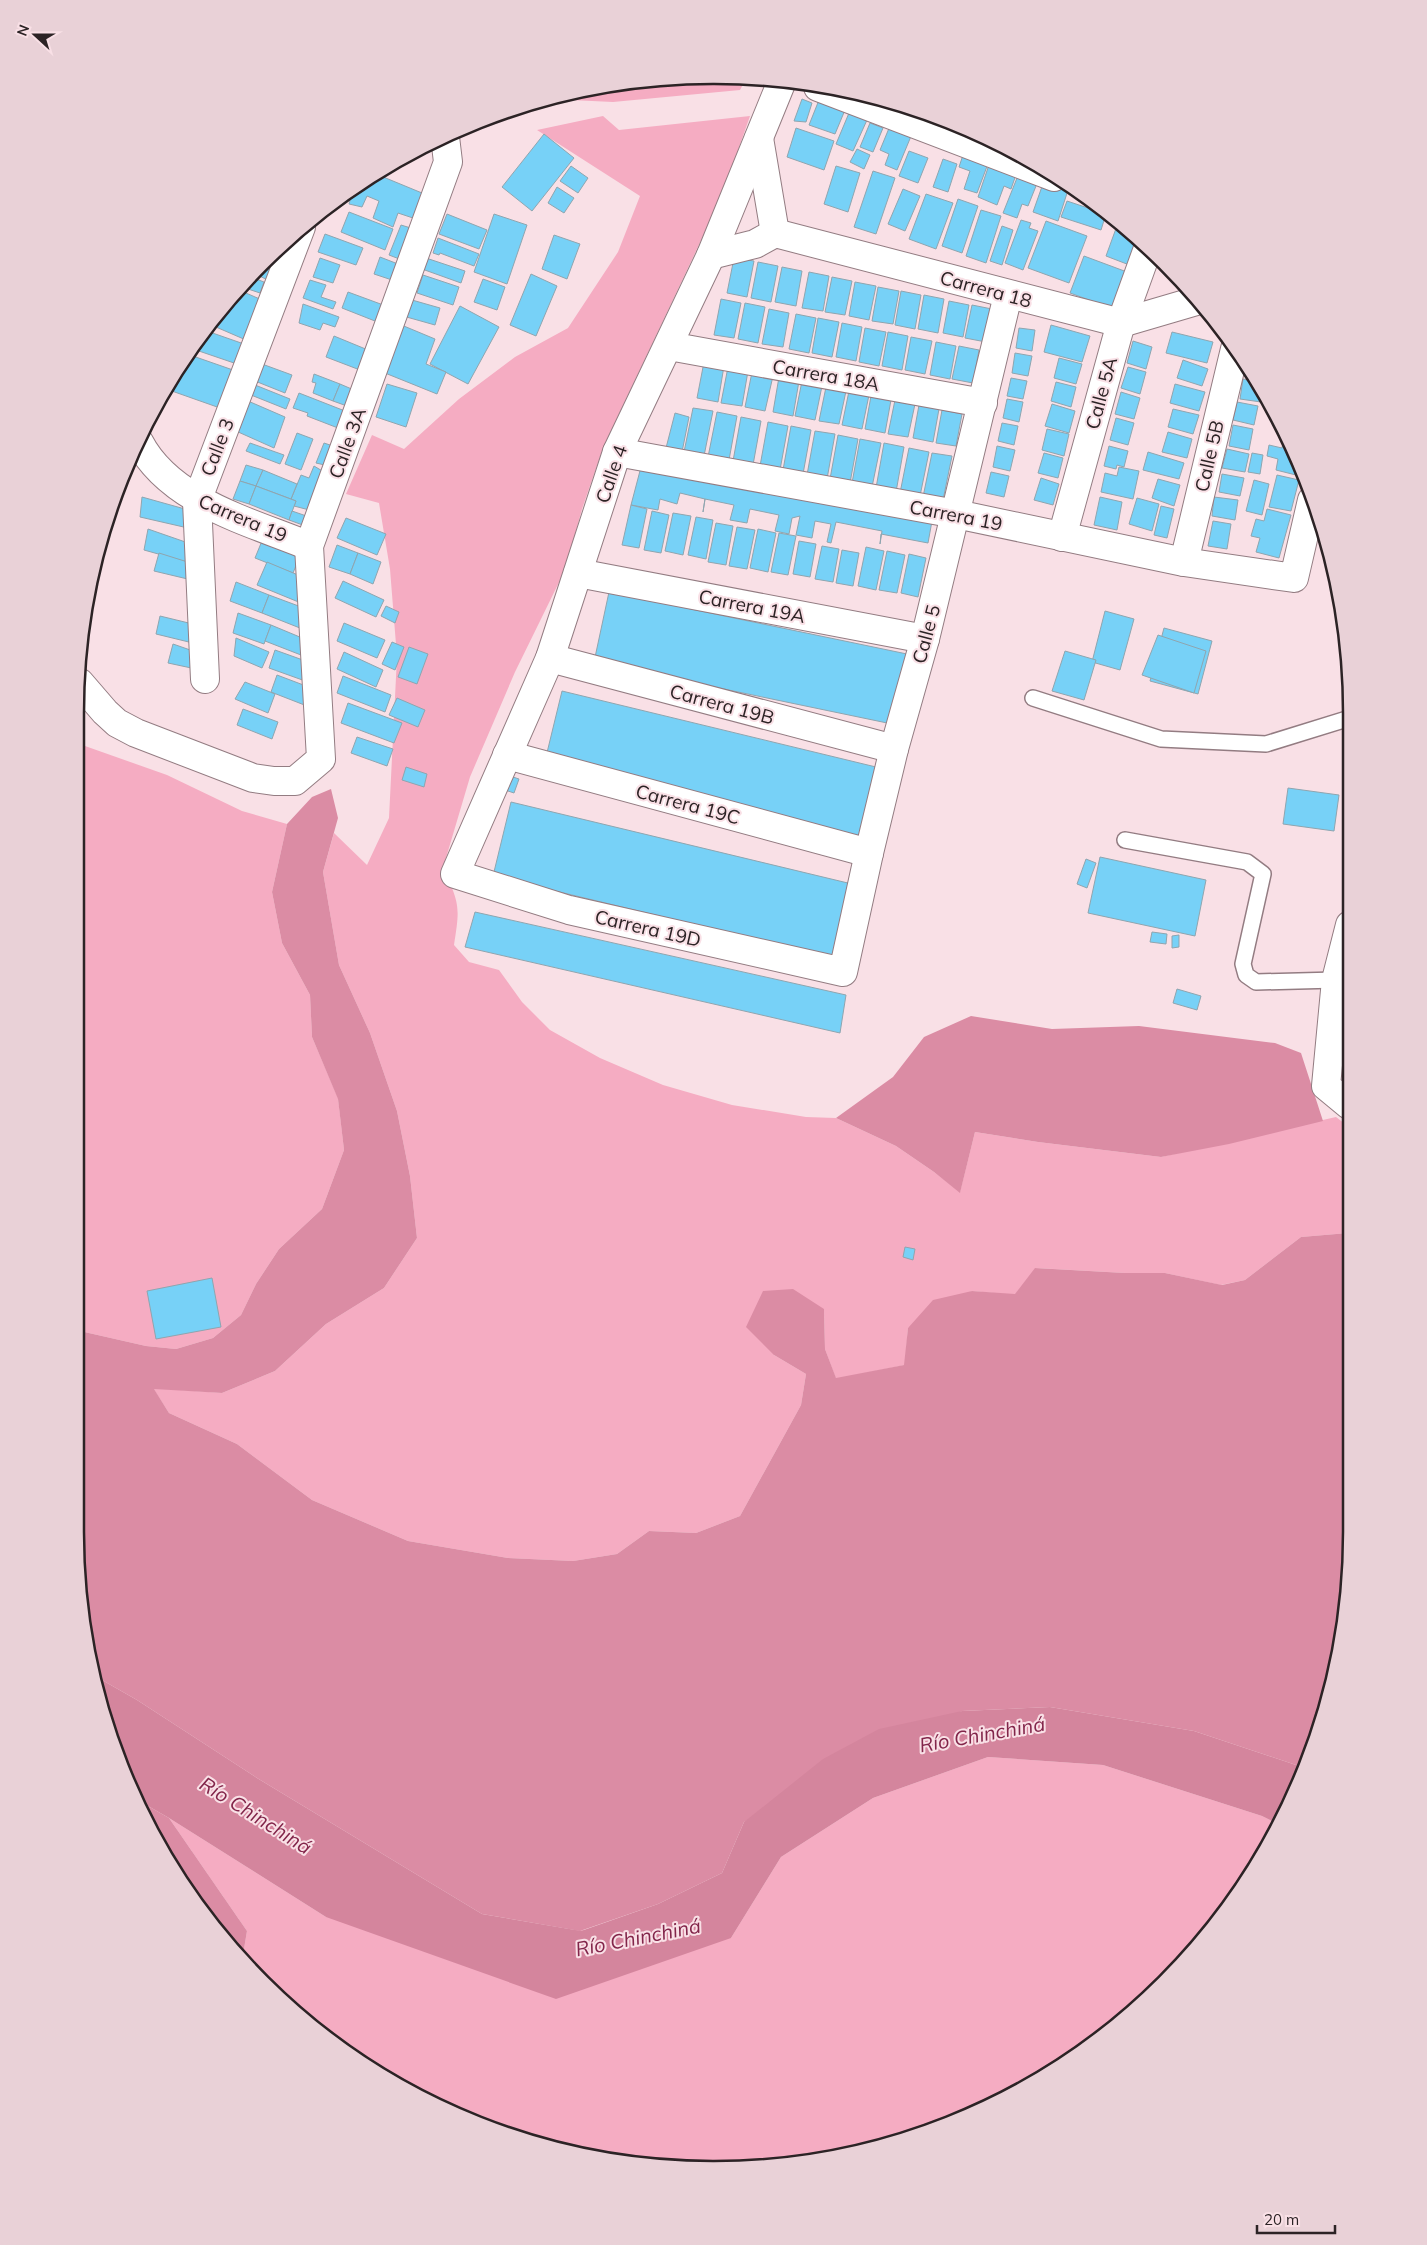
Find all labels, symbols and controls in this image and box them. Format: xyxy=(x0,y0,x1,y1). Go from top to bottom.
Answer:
north arrow xyxy=(10,10,60,60)
text: N xyxy=(13,22,33,39)
street label: Carrera 18 xyxy=(937,265,1035,313)
street label: Carrera 18A xyxy=(771,354,881,396)
street label: Calle 5A xyxy=(1080,354,1122,432)
street label: Calle 3A xyxy=(323,404,371,482)
street label: Calle 3 xyxy=(195,415,239,479)
street label: Calle 5B xyxy=(1189,418,1229,494)
street label: Calle 4 xyxy=(590,442,632,506)
street label: Carrera 19 xyxy=(195,489,291,547)
street label: Carrera 19 xyxy=(908,494,1004,536)
street label: Carrera 19A xyxy=(697,584,807,628)
street label: Calle 5 xyxy=(907,602,945,666)
street label: Carrera 19B xyxy=(667,679,777,729)
street label: Carrera 19C xyxy=(633,779,743,829)
street label: Carrera 19D xyxy=(593,904,703,952)
water label: Río Chinchiná xyxy=(917,1711,1047,1757)
water label: Río Chinchiná xyxy=(195,1771,317,1859)
water label: Río Chinchiná xyxy=(573,1913,703,1961)
scale bar xyxy=(1257,2202,1334,2234)
text: 20 m xyxy=(1264,2210,1299,2229)

